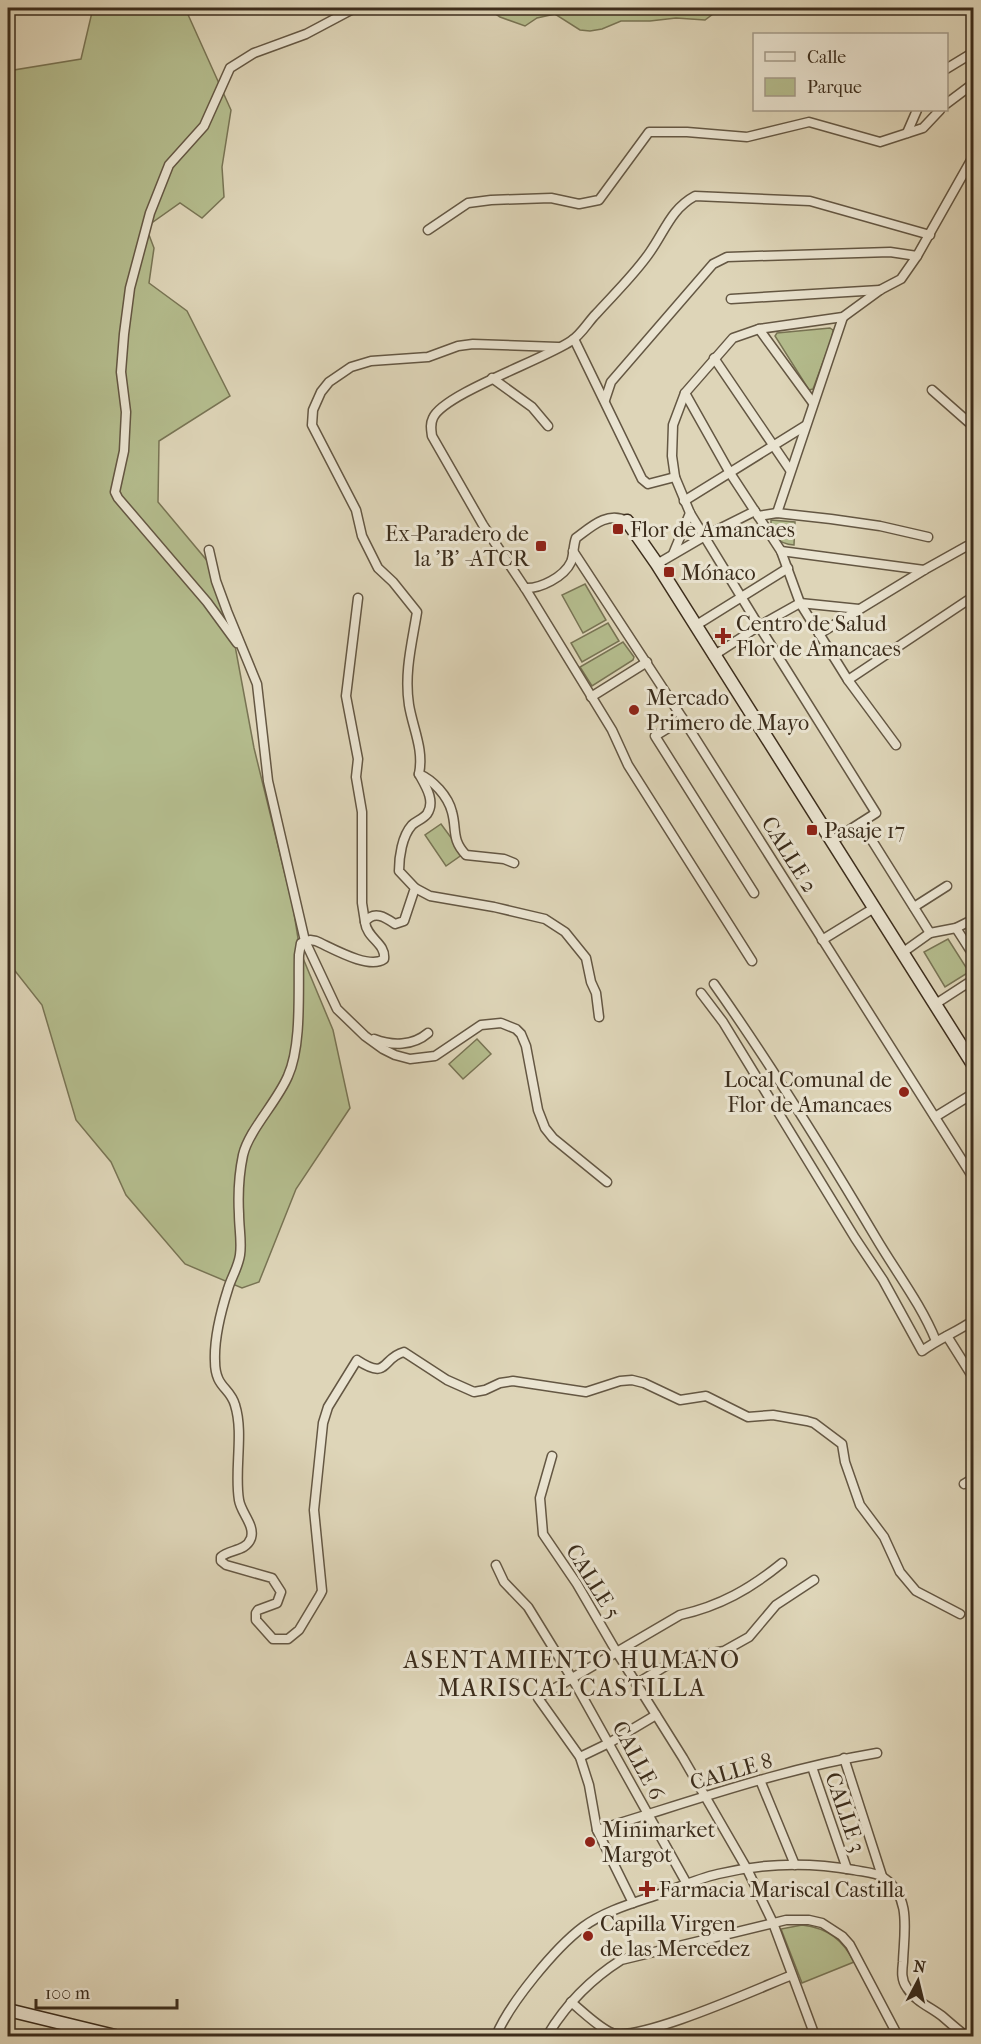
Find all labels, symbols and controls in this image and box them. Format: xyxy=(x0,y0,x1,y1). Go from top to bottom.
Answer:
legend xyxy=(753,33,948,111)
text: Calle xyxy=(807,47,846,68)
text: Parque xyxy=(807,77,862,98)
place label: Flor de Amancaes xyxy=(630,517,795,543)
place label: Ex-Paradero de la 'B' -ATCR xyxy=(385,521,530,572)
marker: Flor de Amancaes xyxy=(611,522,625,536)
marker: Ex-Paradero de la 'B' -ATCR xyxy=(534,539,548,553)
place label: Mónaco xyxy=(681,560,756,586)
marker: Mónaco xyxy=(662,565,676,579)
place label: Centro de Salud Flor de Amancaes xyxy=(736,611,901,662)
marker: Centro de Salud Flor de Amancaes xyxy=(714,627,732,645)
place label: Mercado Primero de Mayo xyxy=(646,685,809,736)
marker: Mercado Primero de Mayo xyxy=(627,703,641,717)
street label: CALLE 2 xyxy=(756,812,823,897)
place label: Pasaje 17 xyxy=(824,818,905,844)
marker: Pasaje 17 xyxy=(805,823,819,837)
place label: Local Comunal de Flor de Amancaes xyxy=(724,1067,892,1118)
marker: Local Comunal de Flor de Amancaes xyxy=(897,1085,911,1099)
street label: CALLE 5 xyxy=(560,1539,626,1624)
district label: ASENTAMIENTO HUMANO MARISCAL CASTILLA xyxy=(402,1646,741,1702)
street label: CALLE 6 xyxy=(607,1717,670,1804)
street label: CALLE 8 xyxy=(687,1748,776,1796)
street label: CALLE 3 xyxy=(819,1769,871,1856)
place label: Minimarket Margot xyxy=(602,1817,715,1868)
marker: Minimarket Margot xyxy=(583,1835,597,1849)
place label: Farmacia Mariscal Castilla xyxy=(659,1877,905,1903)
marker: Farmacia Mariscal Castilla xyxy=(640,1882,654,1896)
place label: Capilla Virgen de las Mercedez xyxy=(600,1911,750,1962)
marker: Capilla Virgen de las Mercedez xyxy=(581,1929,595,1943)
north arrow xyxy=(888,1951,948,2011)
text: N xyxy=(913,1956,928,1977)
scale bar xyxy=(36,1972,177,2010)
text: 100 m xyxy=(45,1983,90,2004)

